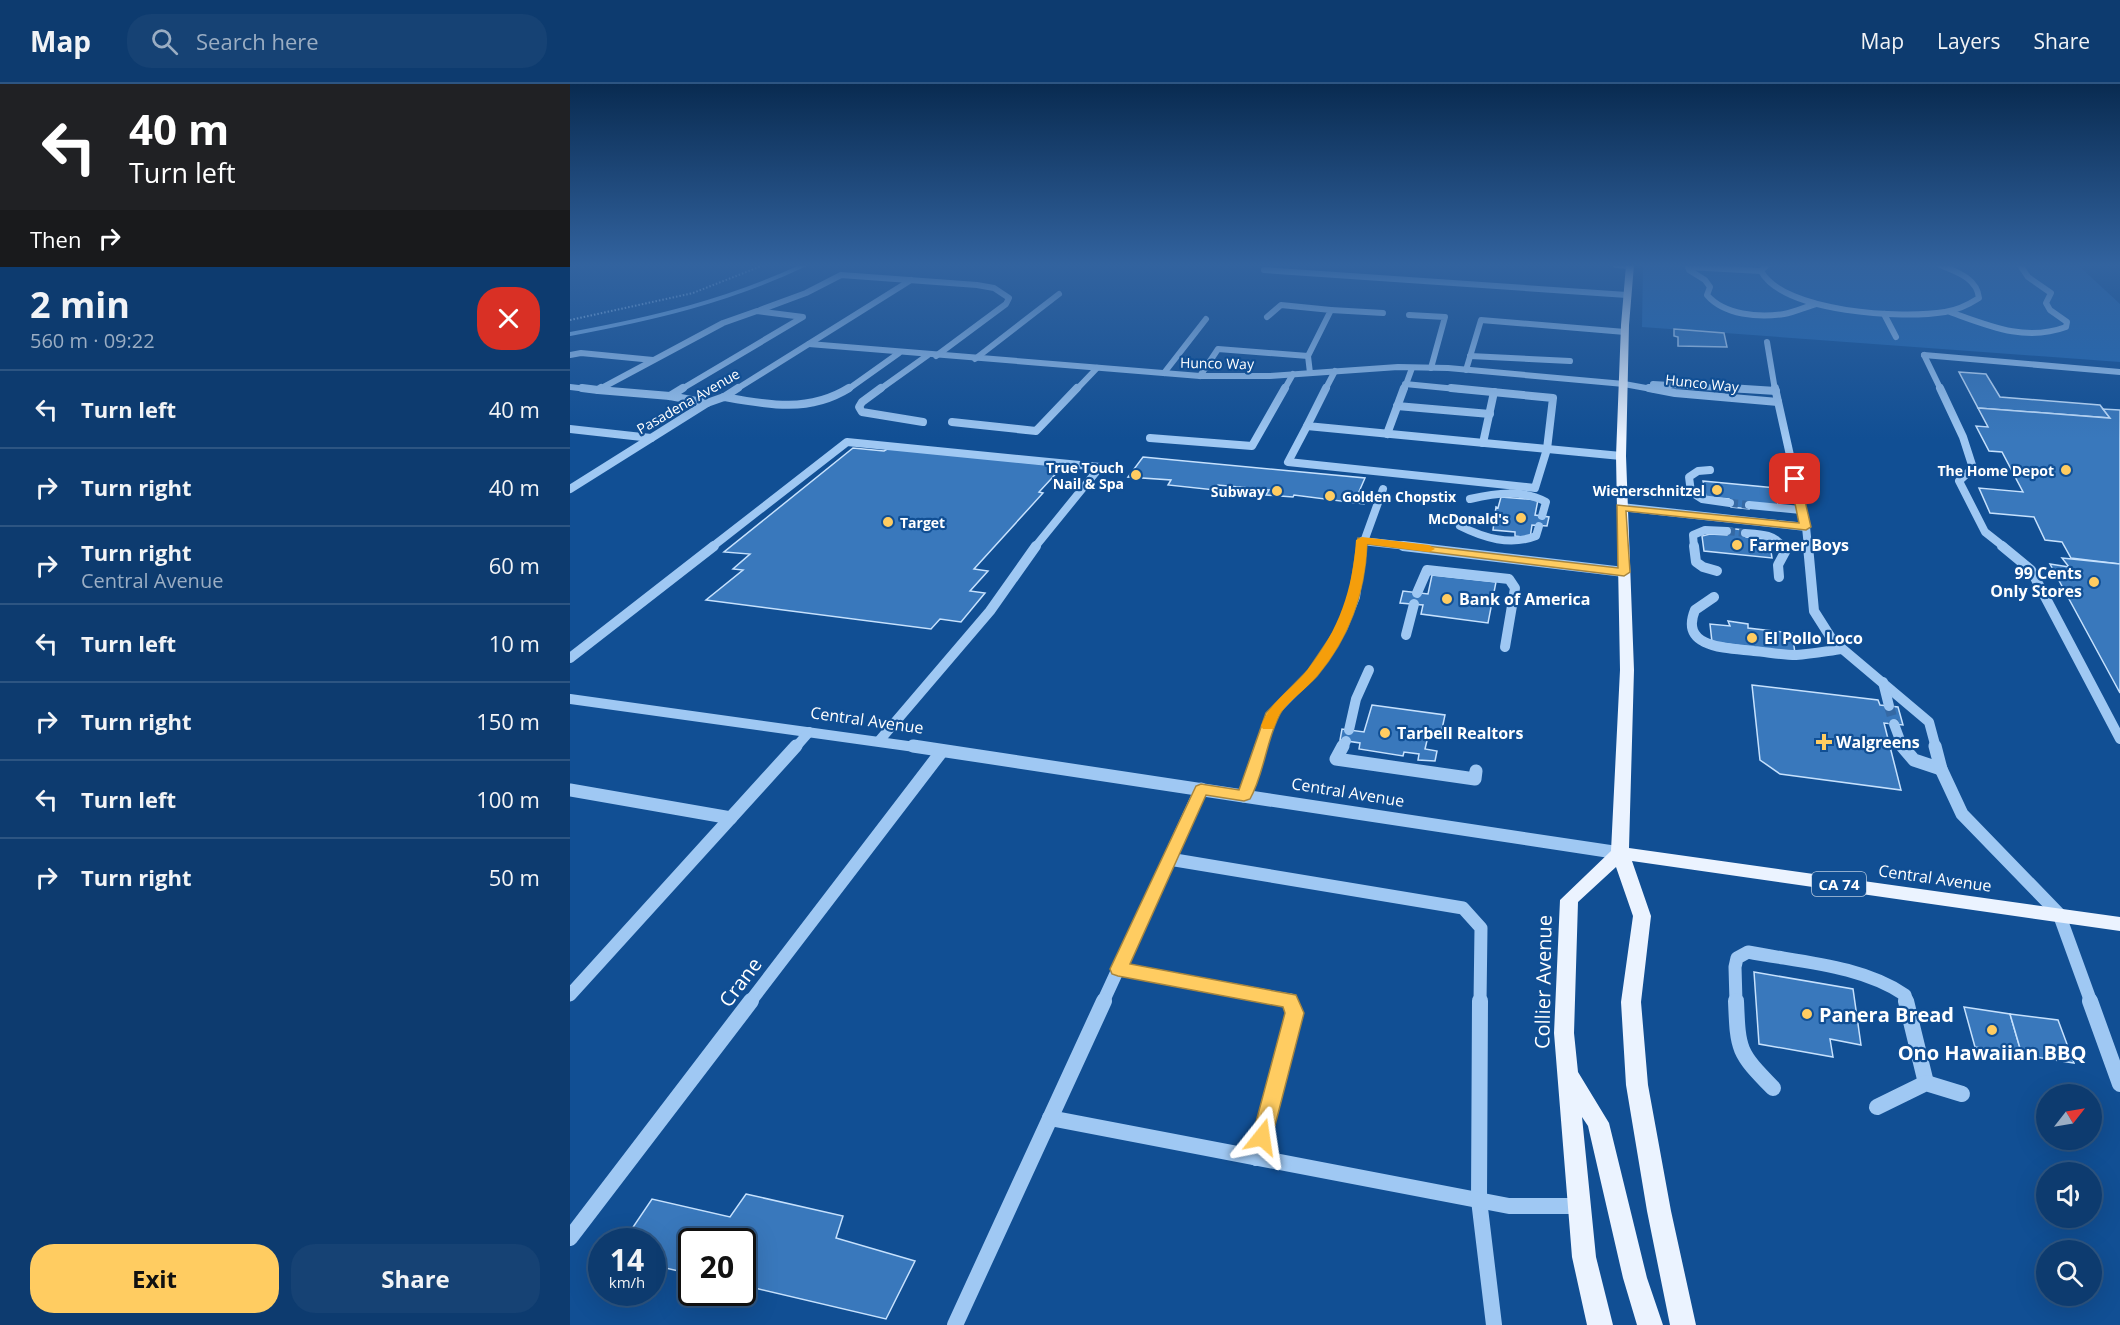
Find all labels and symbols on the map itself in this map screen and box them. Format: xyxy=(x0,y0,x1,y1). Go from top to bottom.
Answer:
street label: Hunco Way xyxy=(1180,353,1255,373)
street label: Pasadena Avenue xyxy=(633,364,743,438)
street label: Hunco Way xyxy=(1664,370,1741,396)
pin xyxy=(1769,453,1820,504)
place label: True Touch Nail & Spa xyxy=(1046,458,1124,493)
place label: The Home Depot xyxy=(1938,461,2054,480)
marker: The Home Depot xyxy=(2059,463,2073,477)
marker: True Touch Nail & Spa xyxy=(1129,468,1143,482)
place label: Wienerschnitzel xyxy=(1593,481,1705,500)
place label: Subway xyxy=(1211,482,1265,501)
marker: Wienerschnitzel xyxy=(1710,483,1724,497)
marker: Subway xyxy=(1270,484,1284,498)
place label: Golden Chopstix xyxy=(1342,487,1457,506)
marker: Golden Chopstix xyxy=(1323,489,1337,503)
place label: McDonald's xyxy=(1428,509,1509,528)
marker: McDonald's xyxy=(1514,511,1528,525)
place label: Target xyxy=(900,513,945,532)
marker: Target xyxy=(881,515,895,529)
place label: Farmer Boys xyxy=(1749,534,1849,556)
marker: Farmer Boys xyxy=(1730,538,1744,552)
place label: 99 Cents Only Stores xyxy=(1990,562,2082,602)
marker: 99 Cents Only Stores xyxy=(2087,575,2101,589)
place label: Bank of America xyxy=(1459,588,1591,610)
marker: Bank of America xyxy=(1440,592,1454,606)
place label: El Pollo Loco xyxy=(1764,627,1863,649)
marker: El Pollo Loco xyxy=(1745,631,1759,645)
street label: Central Avenue xyxy=(809,701,925,739)
place label: Tarbell Realtors xyxy=(1397,722,1523,744)
marker: Tarbell Realtors xyxy=(1378,726,1392,740)
place label: Walgreens xyxy=(1836,731,1920,753)
marker: Walgreens xyxy=(1817,735,1831,749)
street label: Central Avenue xyxy=(1290,772,1406,812)
street label: Central Avenue xyxy=(1877,859,1993,897)
road number: CA 74 xyxy=(1812,872,1866,896)
street label: Collier Avenue xyxy=(1528,915,1558,1049)
street label: Crane xyxy=(713,952,767,1012)
place label: Panera Bread xyxy=(1819,1001,1954,1028)
marker: Panera Bread xyxy=(1800,1007,1814,1021)
marker: Ono Hawaiian BBQ xyxy=(1985,1023,1999,1037)
place label: Ono Hawaiian BBQ xyxy=(1898,1039,2086,1066)
north arrow xyxy=(2036,1084,2102,1150)
position arrow xyxy=(1230,1105,1294,1169)
speed limit sign: 20 xyxy=(678,1228,756,1306)

